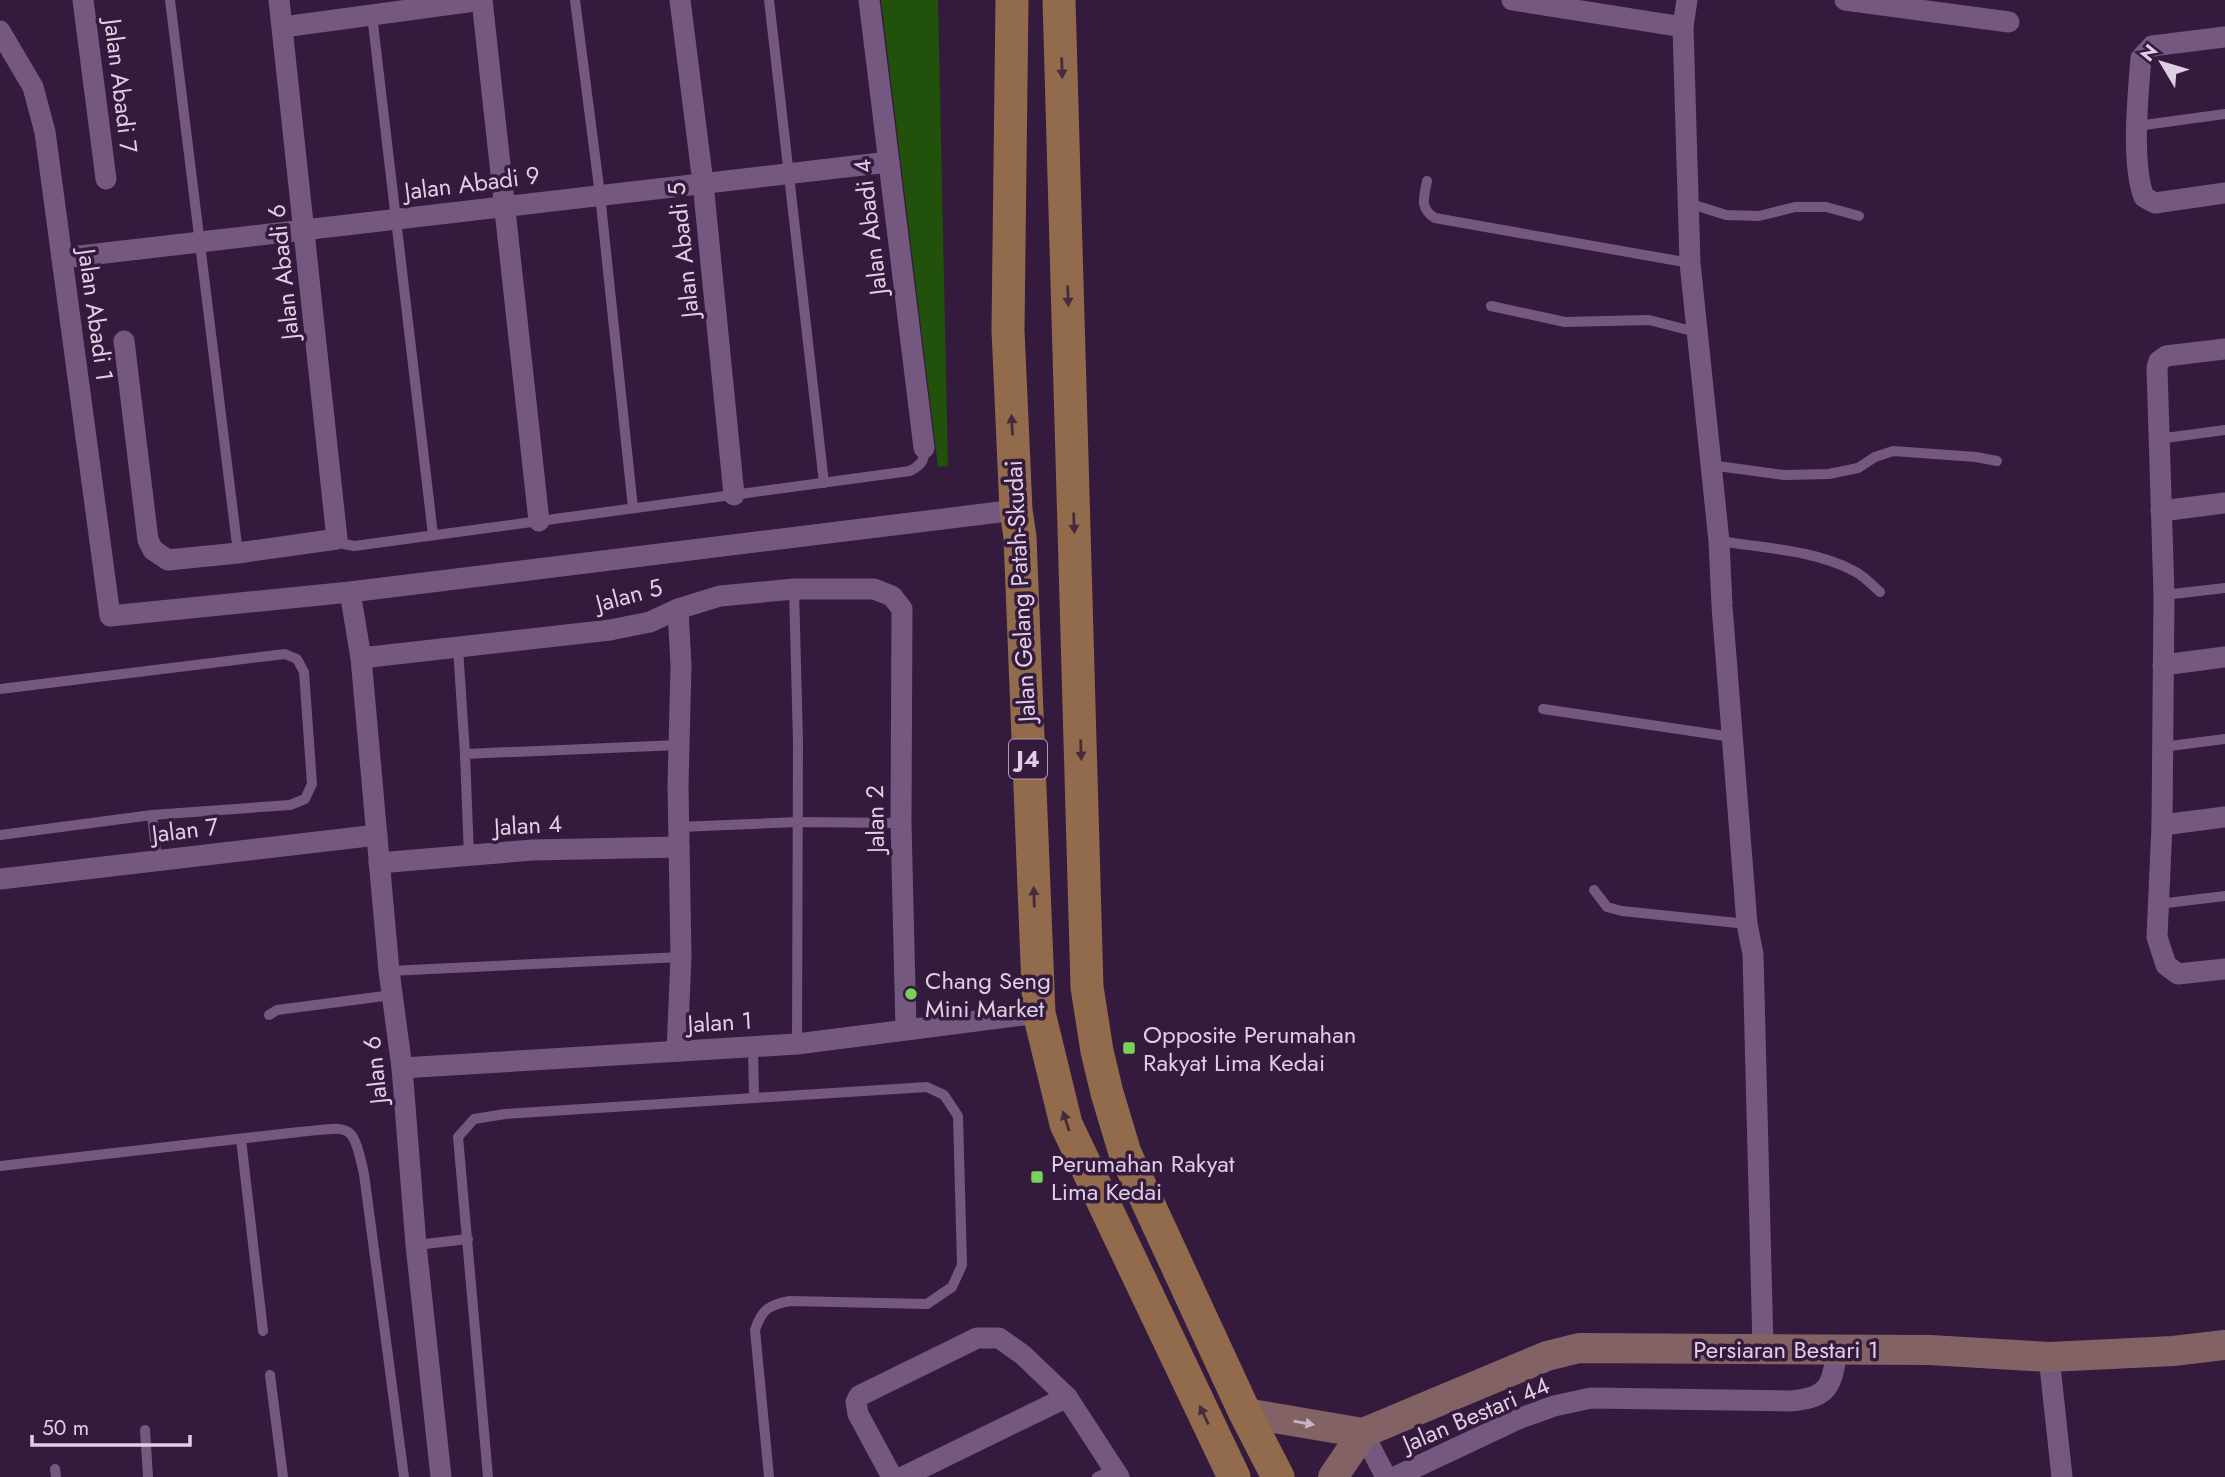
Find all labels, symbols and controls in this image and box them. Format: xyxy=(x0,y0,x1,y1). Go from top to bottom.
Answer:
street label: Jalan Abadi 7 xyxy=(95,14,147,156)
north arrow xyxy=(2127,28,2197,98)
text: N xyxy=(2134,39,2164,67)
one-way arrow xyxy=(1056,57,1067,79)
street label: Jalan Abadi 9 xyxy=(399,157,542,209)
street label: Jalan Abadi 4 xyxy=(844,157,896,300)
street label: Jalan Abadi 5 xyxy=(658,181,708,322)
street label: Jalan Abadi 6 xyxy=(258,202,308,345)
street label: Jalan Abadi 1 xyxy=(69,244,123,383)
one-way arrow xyxy=(1062,285,1074,307)
one-way arrow xyxy=(1007,414,1018,436)
street label: Jalan Gelang Patah-Skudai xyxy=(996,459,1044,726)
one-way arrow xyxy=(1069,512,1080,534)
street label: Jalan 5 xyxy=(589,569,666,621)
road number: J4 xyxy=(1009,740,1047,778)
one-way arrow xyxy=(1075,740,1086,762)
street label: Jalan 2 xyxy=(857,785,893,856)
street label: Jalan 4 xyxy=(490,806,563,844)
street label: Jalan 7 xyxy=(147,809,221,852)
one-way arrow xyxy=(1029,886,1040,908)
place label: Chang Seng Mini Market xyxy=(925,963,1051,1026)
marker: Chang Seng Mini Market xyxy=(903,986,919,1002)
street label: Jalan 1 xyxy=(684,1003,753,1041)
place label: Opposite Perumahan Rakyat Lima Kedai xyxy=(1143,1017,1356,1080)
street label: Jalan 6 xyxy=(354,1034,396,1109)
marker: Opposite Perumahan Rakyat Lima Kedai xyxy=(1121,1040,1137,1056)
one-way arrow xyxy=(1061,1110,1071,1131)
place label: Perumahan Rakyat Lima Kedai xyxy=(1051,1146,1235,1209)
marker: Perumahan Rakyat Lima Kedai xyxy=(1029,1169,1045,1185)
street label: Persiaran Bestari 1 xyxy=(1693,1332,1879,1367)
street label: Jalan Bestari 44 xyxy=(1394,1367,1555,1462)
scale bar xyxy=(32,1404,189,1448)
one-way arrow xyxy=(1199,1405,1210,1425)
text: 50 m xyxy=(42,1413,89,1443)
one-way arrow xyxy=(1293,1418,1315,1429)

